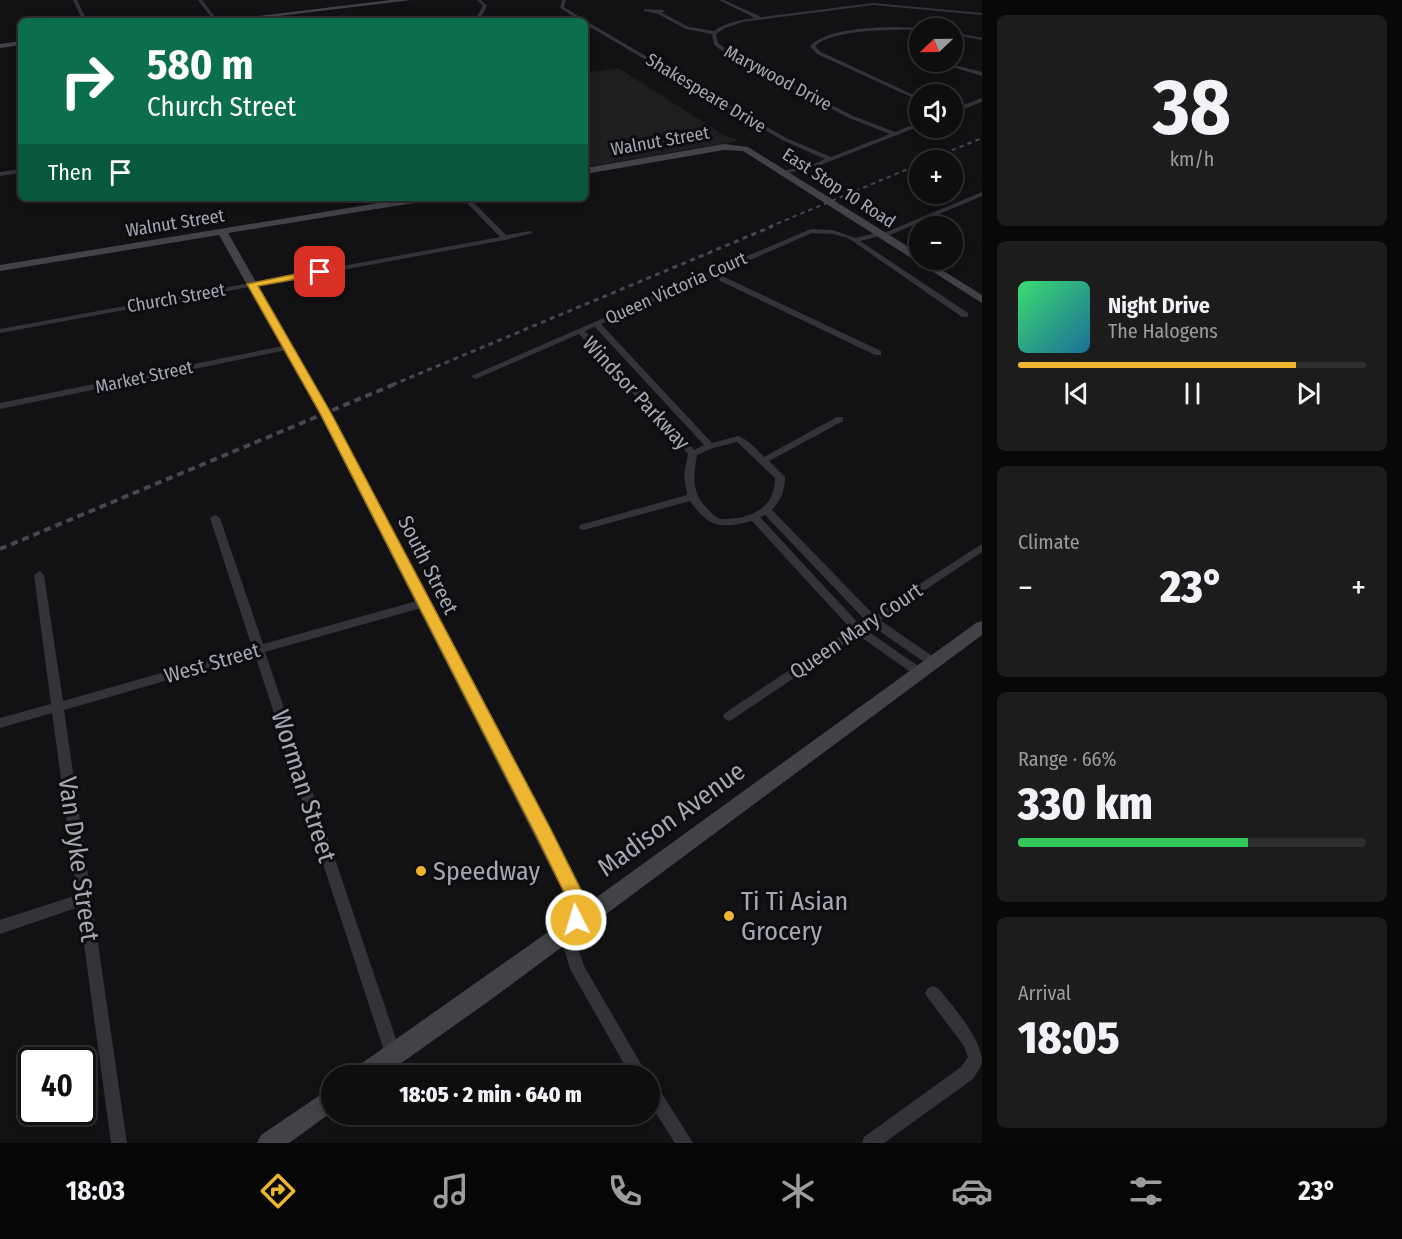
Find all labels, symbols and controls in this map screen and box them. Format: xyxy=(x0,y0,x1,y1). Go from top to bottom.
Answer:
north arrow xyxy=(909,18,963,72)
map controls xyxy=(909,18,963,270)
text: 580 m xyxy=(147,40,254,90)
street label: Marywood Drive xyxy=(720,40,836,116)
icon: right xyxy=(48,42,126,120)
street label: Shakespeare Drive xyxy=(642,49,770,138)
text: 38 xyxy=(1153,61,1231,155)
button: sound xyxy=(909,84,963,138)
text: Church Street xyxy=(147,91,296,123)
street label: Walnut Street xyxy=(609,121,711,160)
street label: East Stop 10 Road xyxy=(778,143,900,233)
text: km/h xyxy=(1170,147,1214,171)
button: + xyxy=(909,150,963,204)
icon: arrive xyxy=(104,156,137,189)
text: Then xyxy=(48,159,92,186)
street label: Walnut Street xyxy=(124,204,226,242)
button: − xyxy=(909,216,963,270)
pin xyxy=(294,246,345,297)
street label: Queen Victoria Court xyxy=(602,247,750,329)
icon: arrive xyxy=(303,255,336,288)
street label: Church Street xyxy=(125,279,227,317)
text: Night Drive xyxy=(1108,292,1210,319)
text: The Halogens xyxy=(1108,319,1218,343)
street label: Windsor Parkway xyxy=(577,331,696,456)
street label: Market Street xyxy=(93,356,195,398)
icon: previous xyxy=(1060,377,1093,410)
icon: pause xyxy=(1176,377,1209,410)
icon: next xyxy=(1292,377,1325,410)
street label: South Street xyxy=(392,511,464,619)
text: Climate xyxy=(1018,530,1080,554)
text: 23° xyxy=(1160,560,1224,614)
text: − xyxy=(1018,568,1033,608)
text: + xyxy=(1351,568,1366,608)
street label: Queen Mary Court xyxy=(785,577,927,685)
street label: West Street xyxy=(161,637,263,689)
street label: Worman Street xyxy=(264,706,343,867)
text: Range · 66% xyxy=(1018,747,1116,771)
street label: Madison Avenue xyxy=(592,756,751,883)
street label: Van Dyke Street xyxy=(52,775,105,944)
text: 330 km xyxy=(1018,777,1153,831)
place label: Speedway xyxy=(433,856,540,887)
marker: Speedway xyxy=(414,864,428,878)
place label: Ti Ti Asian Grocery xyxy=(741,886,848,947)
position arrow xyxy=(544,888,608,952)
marker: Ti Ti Asian Grocery xyxy=(722,909,736,923)
text: Arrival xyxy=(1018,981,1071,1005)
text: 18:05 xyxy=(1018,1011,1120,1065)
speed limit sign: 40 xyxy=(18,1047,96,1125)
text: 18:05 · 2 min · 640 m xyxy=(399,1081,582,1108)
icon: directions xyxy=(257,1170,299,1212)
icon: music xyxy=(430,1170,472,1212)
icon: phone xyxy=(604,1170,646,1212)
icon: climate xyxy=(777,1170,819,1212)
icon: car xyxy=(951,1170,993,1212)
icon: filters xyxy=(1125,1170,1167,1212)
text: 18:03 xyxy=(66,1175,125,1207)
text: 23° xyxy=(1298,1175,1336,1207)

